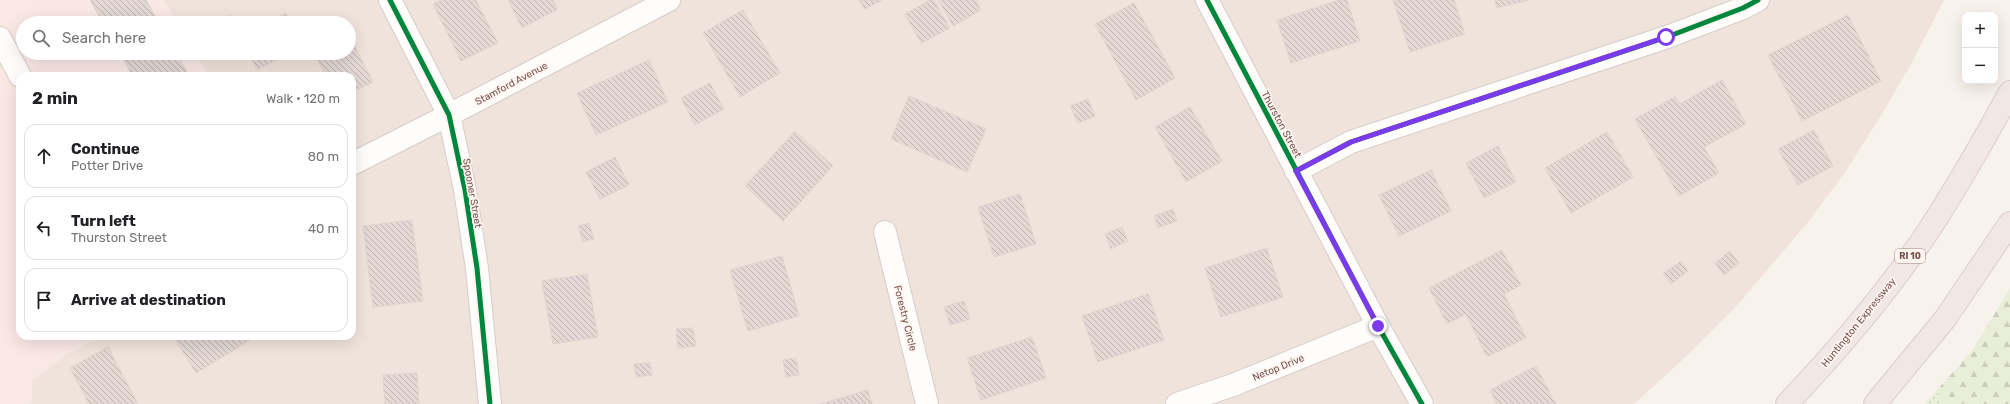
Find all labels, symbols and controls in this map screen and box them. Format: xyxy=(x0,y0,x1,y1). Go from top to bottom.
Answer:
map controls xyxy=(1962,12,1998,84)
button: + xyxy=(1962,12,1998,48)
search box xyxy=(16,16,356,60)
icon: search xyxy=(30,27,52,49)
route start xyxy=(1657,28,1675,46)
text: Search here xyxy=(62,29,146,47)
button: − xyxy=(1962,48,1998,84)
street label: Stamford Avenue xyxy=(473,59,550,108)
text: 2 min xyxy=(32,88,78,108)
street label: Thurston Street xyxy=(1259,89,1304,160)
text: Walk · 120 m xyxy=(266,91,340,106)
text: Continue xyxy=(71,140,140,158)
icon: ahead xyxy=(33,145,55,167)
text: 80 m xyxy=(308,149,339,164)
text: Potter Drive xyxy=(71,158,143,173)
street label: Spooner Street xyxy=(460,158,484,229)
text: Turn left xyxy=(71,212,136,230)
icon: left xyxy=(33,217,55,239)
text: 40 m xyxy=(308,221,339,236)
text: Thurston Street xyxy=(71,230,167,245)
road number: RI 10 xyxy=(1895,249,1925,263)
street label: Huntington Expressway xyxy=(1819,275,1899,370)
street label: Forestry Circle xyxy=(891,284,919,353)
icon: arrive xyxy=(33,289,55,311)
text: Arrive at destination xyxy=(71,291,226,309)
route end xyxy=(1369,317,1387,335)
street label: Netop Drive xyxy=(1251,352,1306,384)

